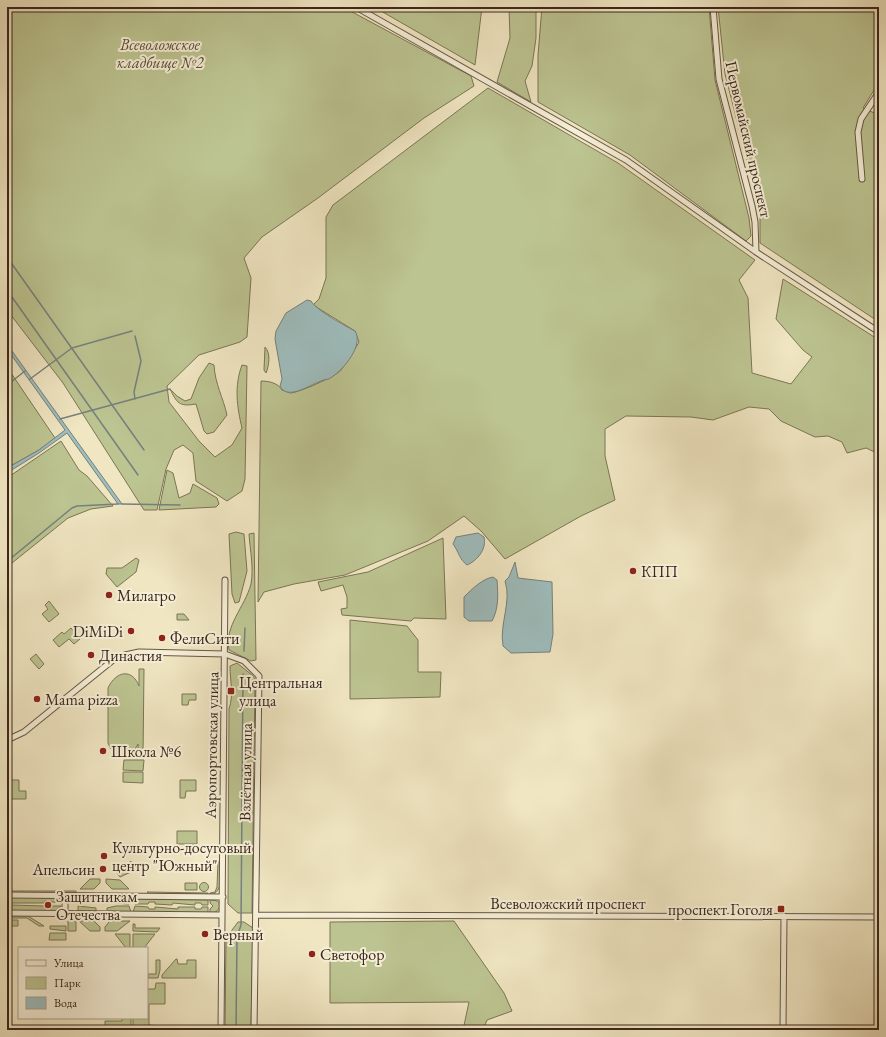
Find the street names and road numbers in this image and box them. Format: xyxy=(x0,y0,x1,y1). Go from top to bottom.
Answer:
street label: Первомайский проспект xyxy=(720,59,777,220)
street label: Аэропортовская улица xyxy=(200,671,223,820)
street label: Взлётная улица xyxy=(234,722,257,821)
street label: Всеволожский проспект xyxy=(490,893,646,914)

